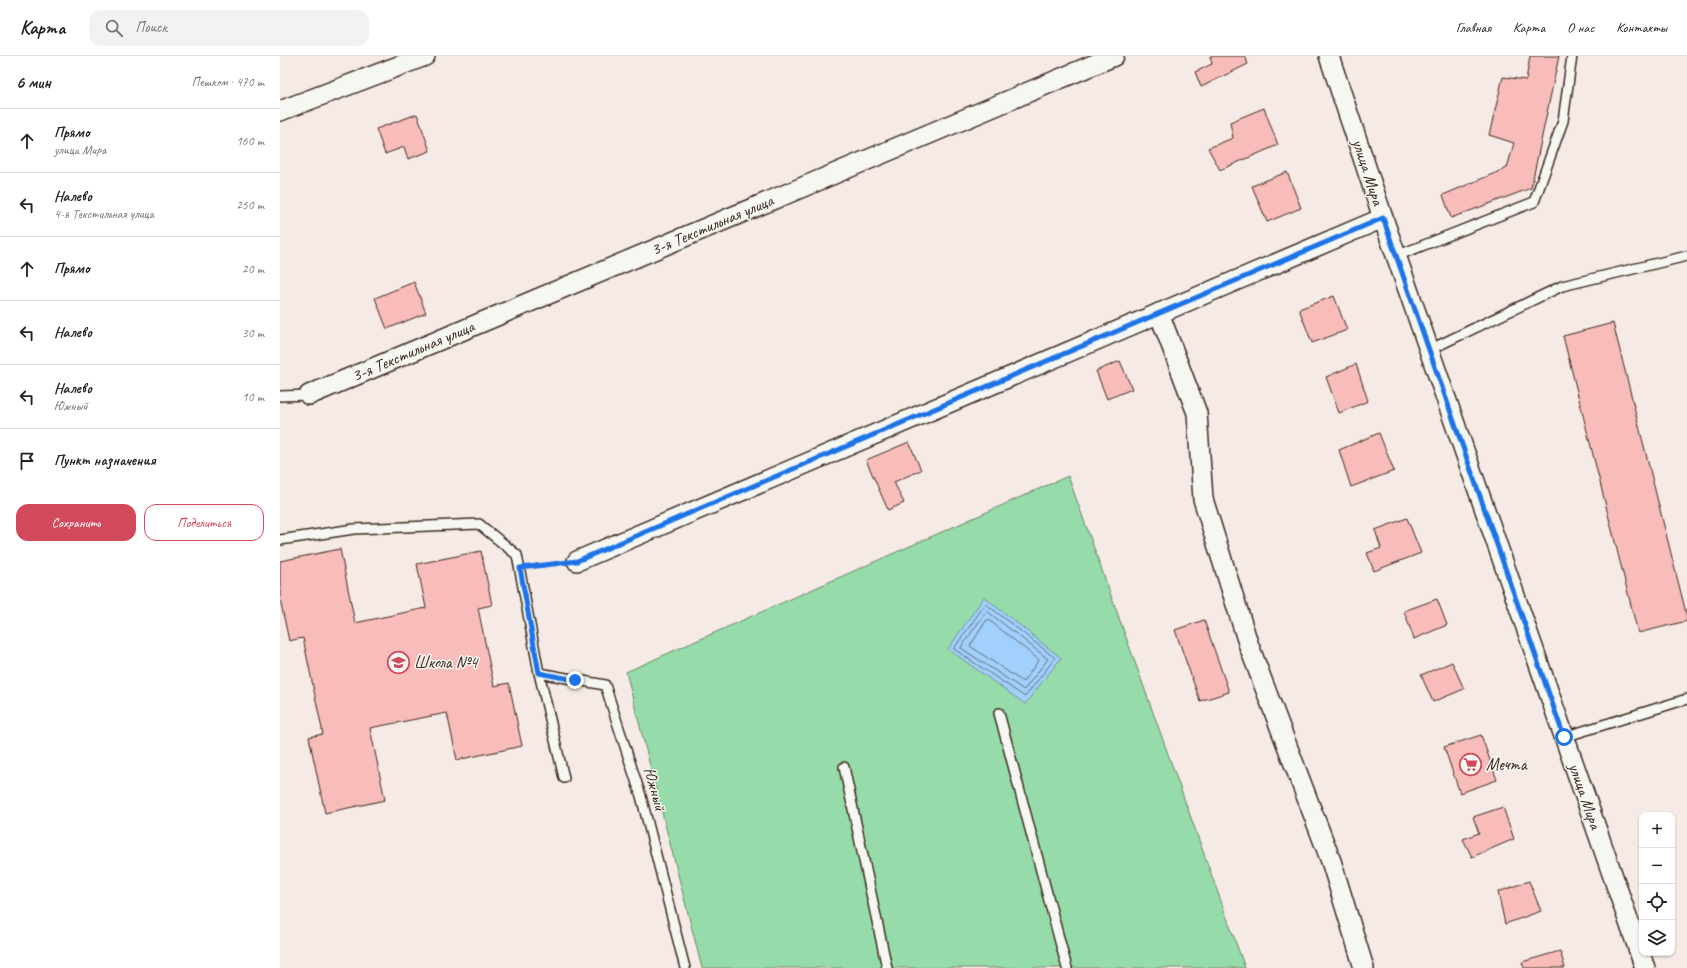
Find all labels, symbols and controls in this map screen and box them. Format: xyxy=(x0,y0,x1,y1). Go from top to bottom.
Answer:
search box xyxy=(89,10,369,46)
text: Карта xyxy=(20,16,65,40)
icon: search xyxy=(103,17,125,39)
text: Поиск xyxy=(135,18,167,37)
text: Главная xyxy=(1456,19,1491,36)
text: Карта xyxy=(1513,19,1545,36)
text: О нас xyxy=(1567,19,1594,36)
text: Контакты xyxy=(1616,19,1667,36)
text: 6 мин xyxy=(16,72,51,93)
text: Пешком · 470 m xyxy=(191,74,264,90)
text: Прямо xyxy=(54,123,90,142)
icon: ahead xyxy=(16,130,38,152)
text: 160 m xyxy=(236,133,264,149)
street label: улица Мира xyxy=(1347,135,1389,209)
text: улица Мира xyxy=(54,142,106,158)
text: Налево xyxy=(54,187,92,206)
street label: 3-я Текстильная улица xyxy=(648,189,777,260)
icon: left xyxy=(16,194,38,216)
text: 250 m xyxy=(236,197,264,213)
text: 4-я Текстильная улица xyxy=(54,206,154,222)
icon: ahead xyxy=(16,258,38,280)
text: Прямо xyxy=(54,259,90,278)
text: 20 m xyxy=(242,261,264,277)
street label: 3-я Текстильная улица xyxy=(349,315,478,386)
icon: left xyxy=(16,322,38,344)
text: Налево xyxy=(54,323,92,342)
text: 30 m xyxy=(242,325,264,341)
text: Налево xyxy=(54,379,92,398)
icon: left xyxy=(16,386,38,408)
text: 10 m xyxy=(242,389,264,405)
text: Южный xyxy=(54,398,88,414)
icon: arrive xyxy=(16,450,38,472)
text: Пункт назначения xyxy=(54,451,156,470)
button: Сохранить xyxy=(16,504,136,541)
button: Поделиться xyxy=(144,504,264,541)
school or university icon: Школа №4 xyxy=(385,649,411,675)
place label: Школа №4 xyxy=(414,652,480,673)
route end xyxy=(566,671,584,689)
route start xyxy=(1555,728,1573,746)
supermarket icon: Мечта xyxy=(1458,751,1484,777)
place label: Мечта xyxy=(1486,754,1528,775)
street label: улица Мира xyxy=(1564,759,1606,833)
street label: Южный xyxy=(639,765,671,814)
map controls xyxy=(1639,812,1675,956)
button: + xyxy=(1639,812,1675,848)
button: − xyxy=(1639,848,1675,884)
button: locate xyxy=(1639,884,1675,920)
button: layers xyxy=(1639,920,1675,956)

